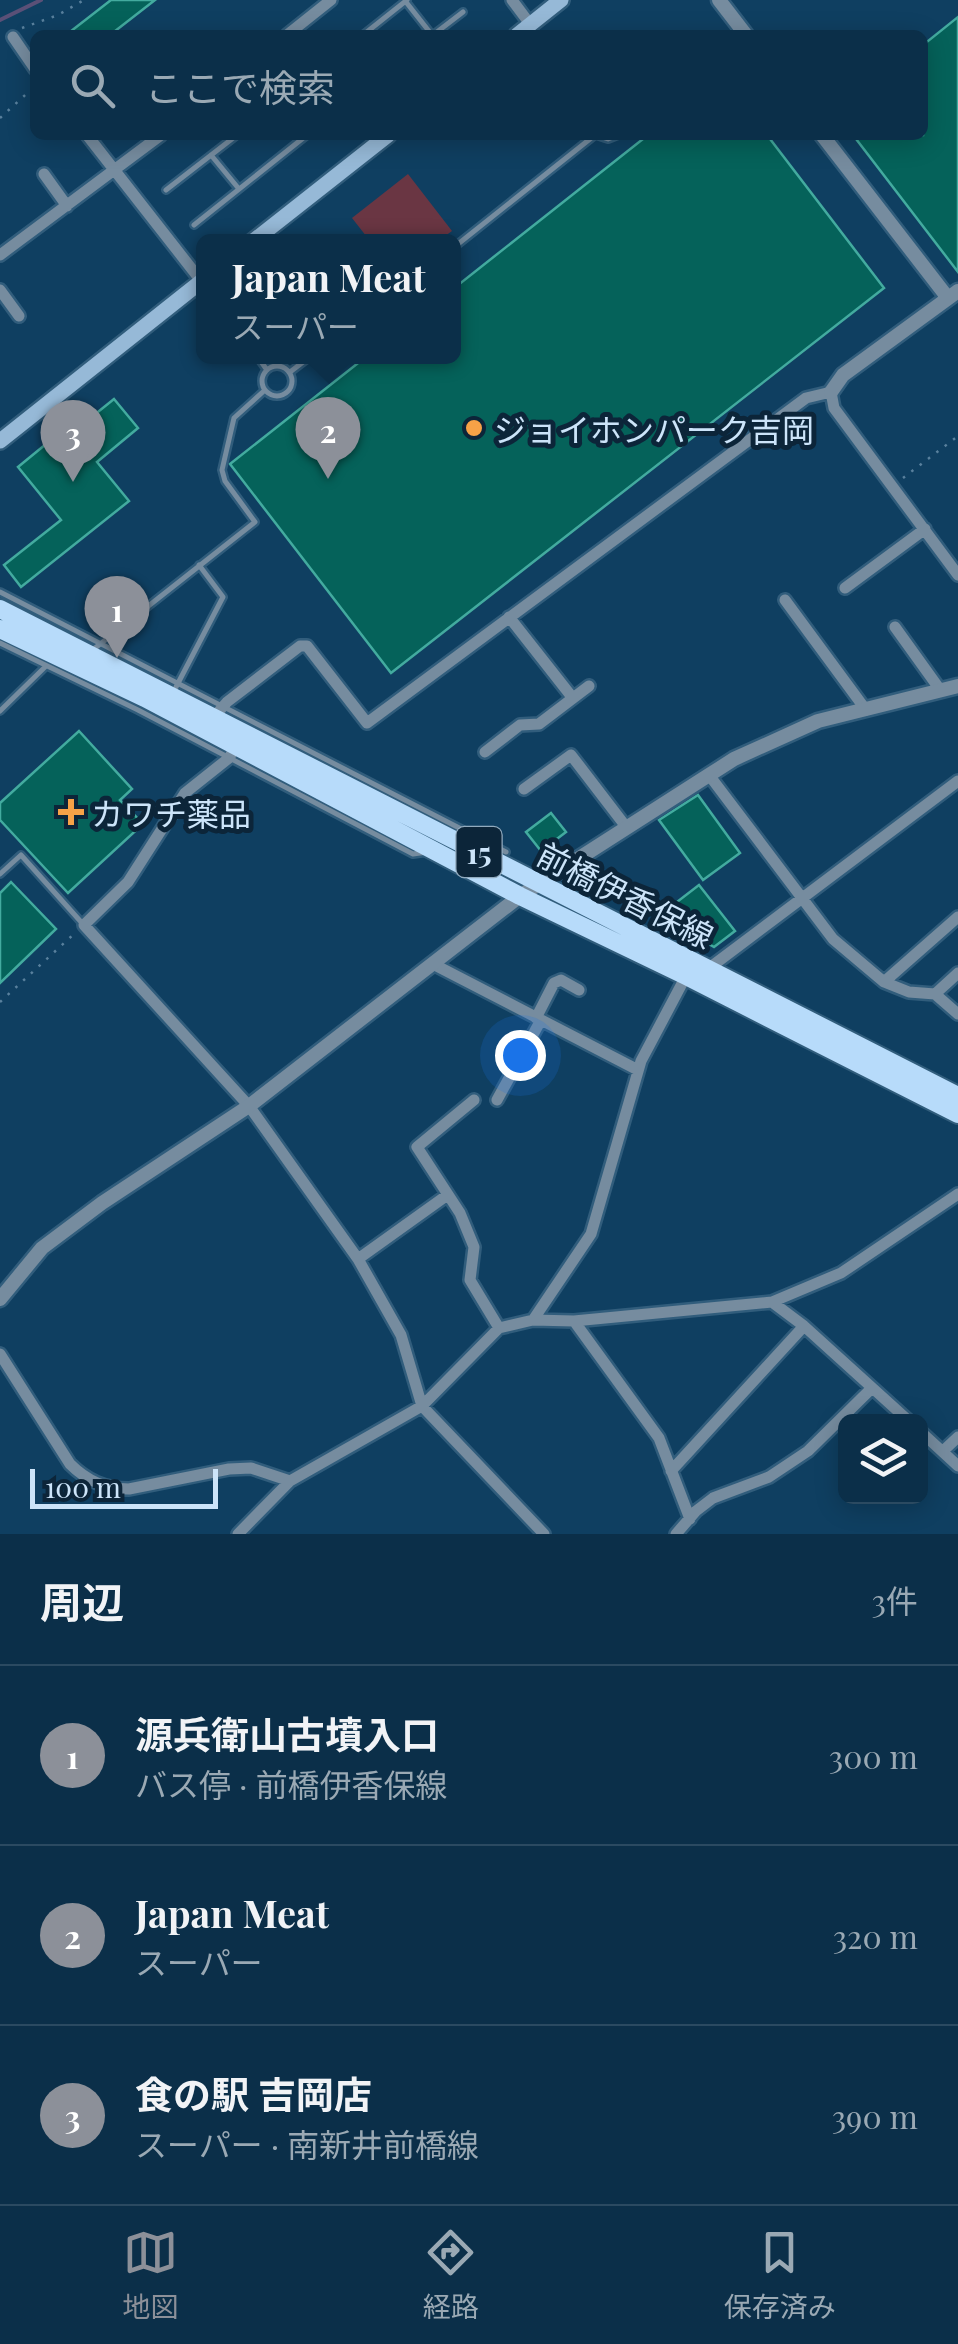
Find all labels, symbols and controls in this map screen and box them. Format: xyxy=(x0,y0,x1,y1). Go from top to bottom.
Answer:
search box xyxy=(30,30,928,140)
icon: search xyxy=(65,58,120,113)
text: ここで検索 xyxy=(145,61,335,112)
popup xyxy=(196,234,461,364)
text: Japan Meat xyxy=(231,251,426,302)
text: スーパー xyxy=(231,304,359,347)
pin: 2 xyxy=(296,396,360,479)
pin: 3 xyxy=(40,400,106,482)
place label: ジョイホンパーク吉岡 xyxy=(494,407,814,450)
marker: ジョイホンパーク吉岡 xyxy=(463,417,485,439)
pin: 1 xyxy=(84,576,150,658)
place label: カワチ薬品 xyxy=(91,791,251,834)
marker: カワチ薬品 xyxy=(60,801,82,823)
road number: 15 xyxy=(456,827,502,877)
street label: 前橋伊香保線 xyxy=(531,831,721,957)
your location xyxy=(495,1030,546,1081)
map controls xyxy=(838,1414,928,1504)
button: layers xyxy=(838,1414,928,1504)
scale bar xyxy=(30,1464,218,1508)
text: 100 m xyxy=(45,1468,121,1505)
text: 周辺 xyxy=(40,1573,124,1629)
text: 3件 xyxy=(872,1578,918,1621)
text: 源兵衛山古墳入口 xyxy=(135,1708,439,1759)
text: 1 xyxy=(66,1734,79,1777)
text: 300 m xyxy=(829,1734,918,1777)
text: バス停 · 前橋伊香保線 xyxy=(135,1762,447,1805)
text: Japan Meat xyxy=(135,1887,329,1938)
text: 2 xyxy=(64,1914,81,1957)
text: 320 m xyxy=(833,1914,918,1957)
text: スーパー xyxy=(135,1940,263,1983)
text: 食の駅 吉岡店 xyxy=(135,2068,372,2119)
text: 3 xyxy=(65,2094,80,2137)
text: 390 m xyxy=(832,2094,918,2137)
text: スーパー · 南新井前橋線 xyxy=(135,2122,479,2165)
tab: 地図 xyxy=(122,2225,178,2325)
tab: 経路 xyxy=(423,2225,479,2325)
tab: 保存済み xyxy=(724,2225,836,2325)

